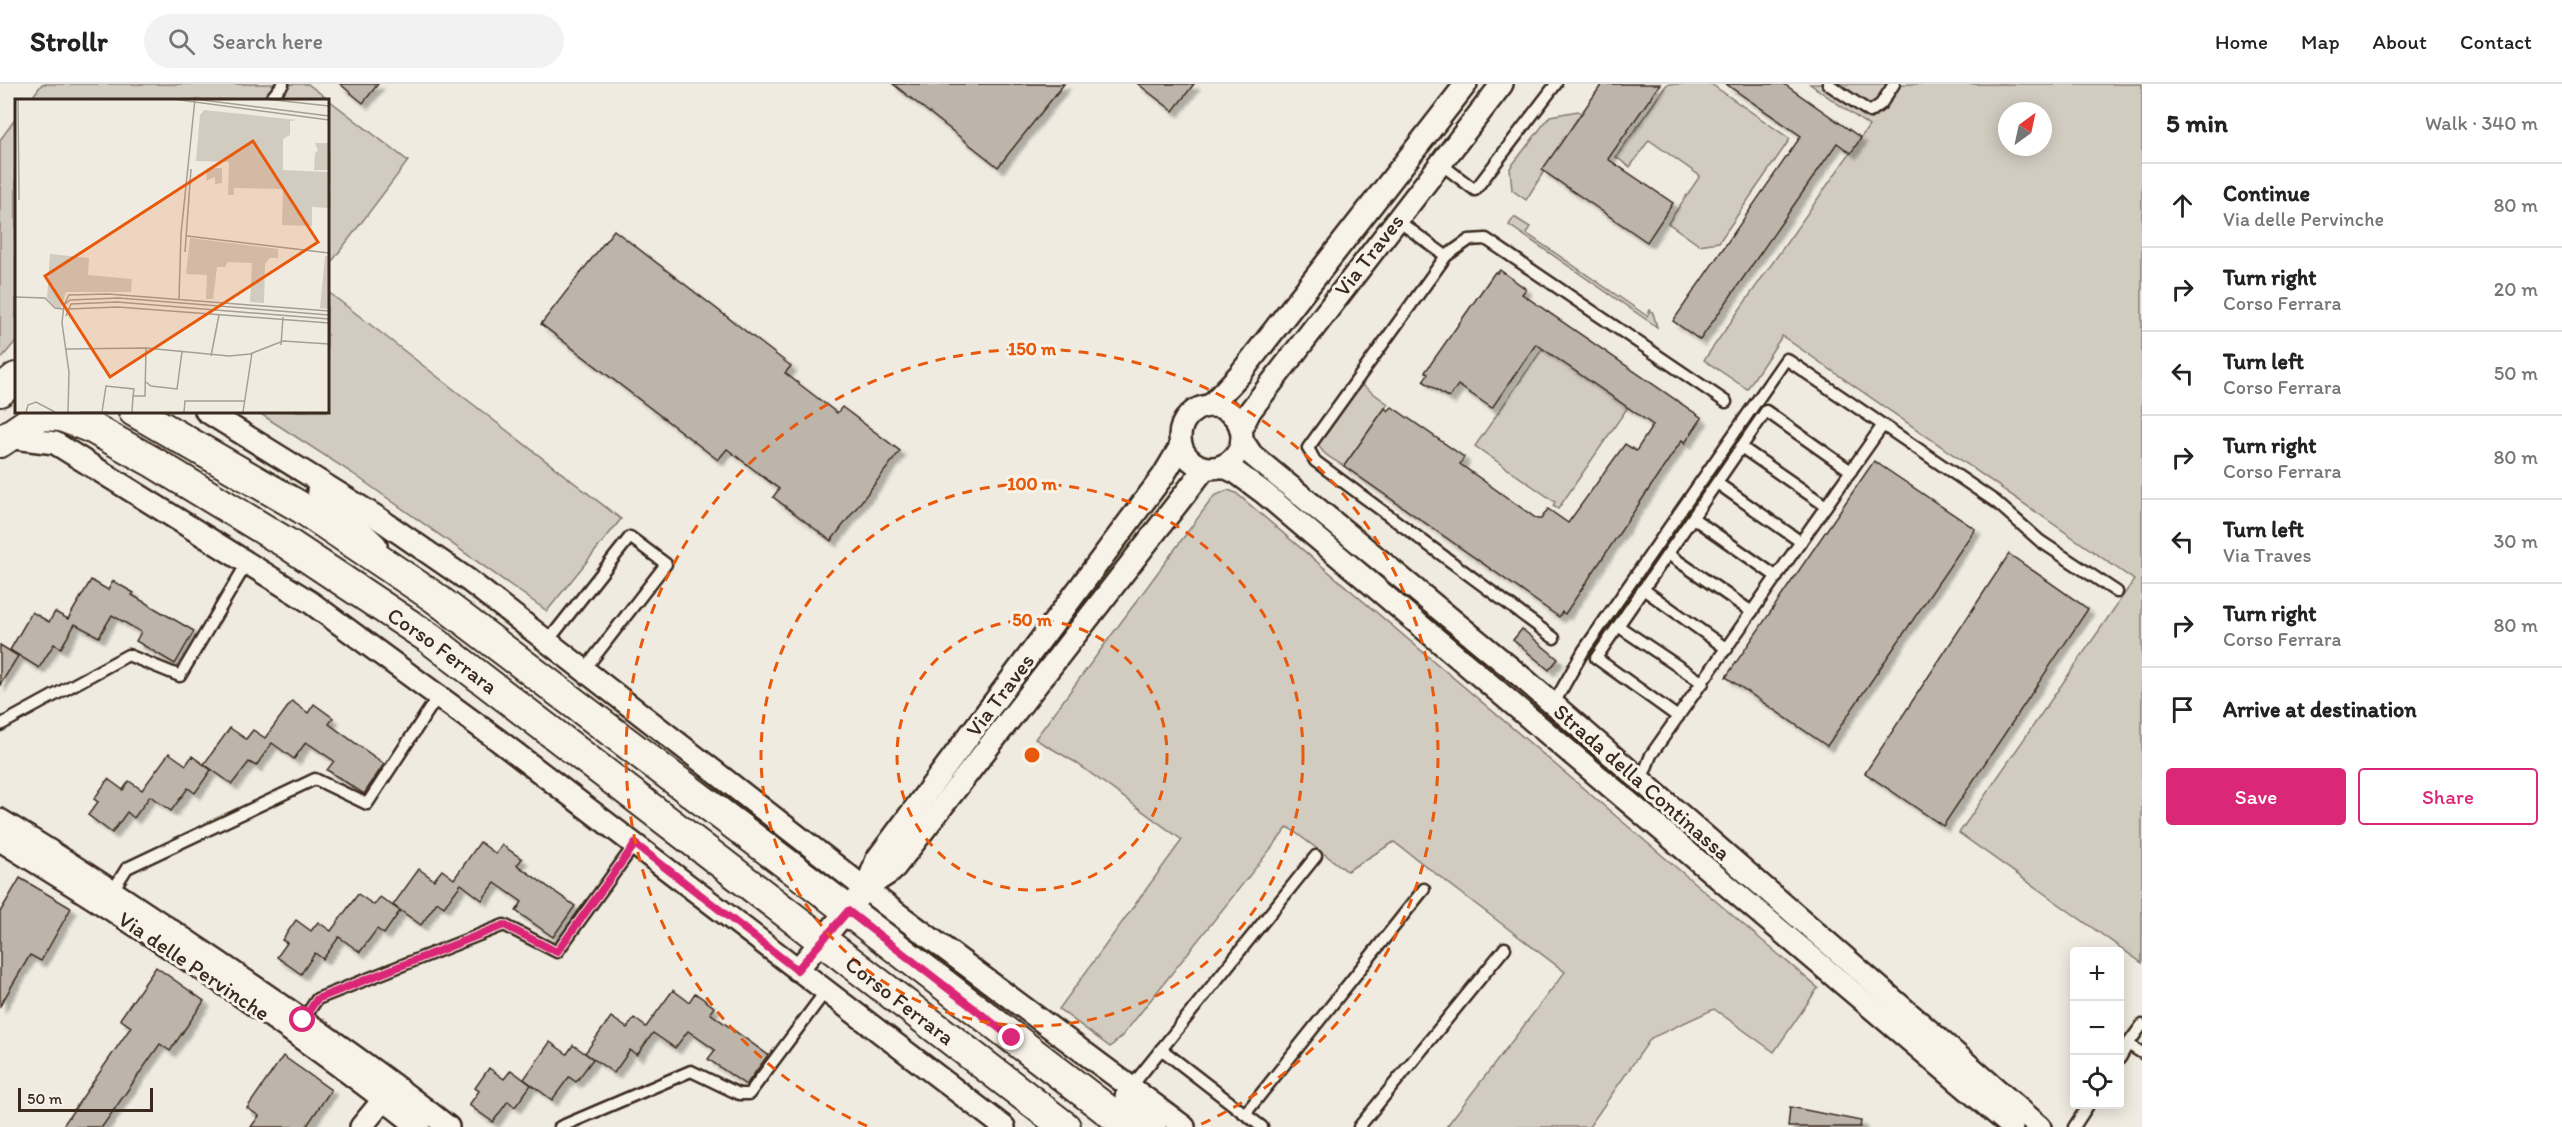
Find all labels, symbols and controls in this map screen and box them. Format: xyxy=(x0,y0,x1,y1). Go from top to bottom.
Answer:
search box xyxy=(144,14,564,68)
text: Strollr xyxy=(30,24,108,58)
icon: search xyxy=(165,25,198,58)
text: Search here xyxy=(213,28,323,55)
text: Home xyxy=(2215,29,2268,54)
text: Map xyxy=(2301,29,2340,54)
text: About xyxy=(2373,29,2427,54)
text: Contact xyxy=(2460,29,2532,54)
inset map xyxy=(15,99,328,412)
north arrow xyxy=(1998,102,2052,156)
text: 5 min xyxy=(2166,107,2228,139)
text: Walk · 340 m xyxy=(2425,111,2538,135)
text: Continue xyxy=(2223,180,2310,207)
icon: ahead xyxy=(2166,189,2199,222)
text: 80 m xyxy=(2493,193,2538,217)
text: Via delle Pervinche xyxy=(2223,207,2384,231)
street label: Via Traves xyxy=(1328,208,1410,302)
text: Turn right xyxy=(2223,264,2317,291)
icon: right xyxy=(2166,273,2199,306)
text: 20 m xyxy=(2494,277,2538,301)
text: Corso Ferrara xyxy=(2223,291,2341,315)
text: 150 m xyxy=(1008,338,1057,360)
text: Turn left xyxy=(2223,348,2304,375)
icon: left xyxy=(2166,357,2199,390)
text: 50 m xyxy=(2494,361,2538,385)
text: Corso Ferrara xyxy=(2223,375,2341,399)
text: Turn right xyxy=(2223,432,2317,459)
icon: right xyxy=(2166,441,2199,474)
text: 80 m xyxy=(2493,445,2538,469)
text: Corso Ferrara xyxy=(2223,459,2341,483)
text: 100 m xyxy=(1007,473,1058,495)
text: Turn left xyxy=(2223,516,2304,543)
icon: left xyxy=(2166,525,2199,558)
text: 30 m xyxy=(2493,529,2538,553)
text: Via Traves xyxy=(2223,543,2312,567)
text: Turn right xyxy=(2223,600,2317,627)
street label: Corso Ferrara xyxy=(383,601,503,700)
text: 50 m xyxy=(1012,609,1053,631)
icon: right xyxy=(2166,609,2199,642)
text: 80 m xyxy=(2493,613,2538,637)
text: Corso Ferrara xyxy=(2223,627,2341,651)
street label: Via Traves xyxy=(960,648,1040,742)
icon: arrive xyxy=(2166,693,2199,726)
text: Arrive at destination xyxy=(2223,696,2417,723)
street label: Strada della Continassa xyxy=(1548,698,1736,866)
centre of rings xyxy=(1022,745,1042,765)
button: Save xyxy=(2166,768,2346,825)
button: Share xyxy=(2358,768,2538,825)
street label: Via delle Pervinche xyxy=(113,905,275,1027)
map controls xyxy=(2070,947,2124,1109)
button: + xyxy=(2070,947,2124,1001)
street label: Corso Ferrara xyxy=(840,950,960,1051)
button: − xyxy=(2070,1001,2124,1055)
route start xyxy=(289,1006,315,1032)
route end xyxy=(998,1024,1024,1050)
button: locate xyxy=(2070,1055,2124,1109)
scale bar xyxy=(18,1085,153,1112)
text: 50 m xyxy=(27,1089,62,1108)

